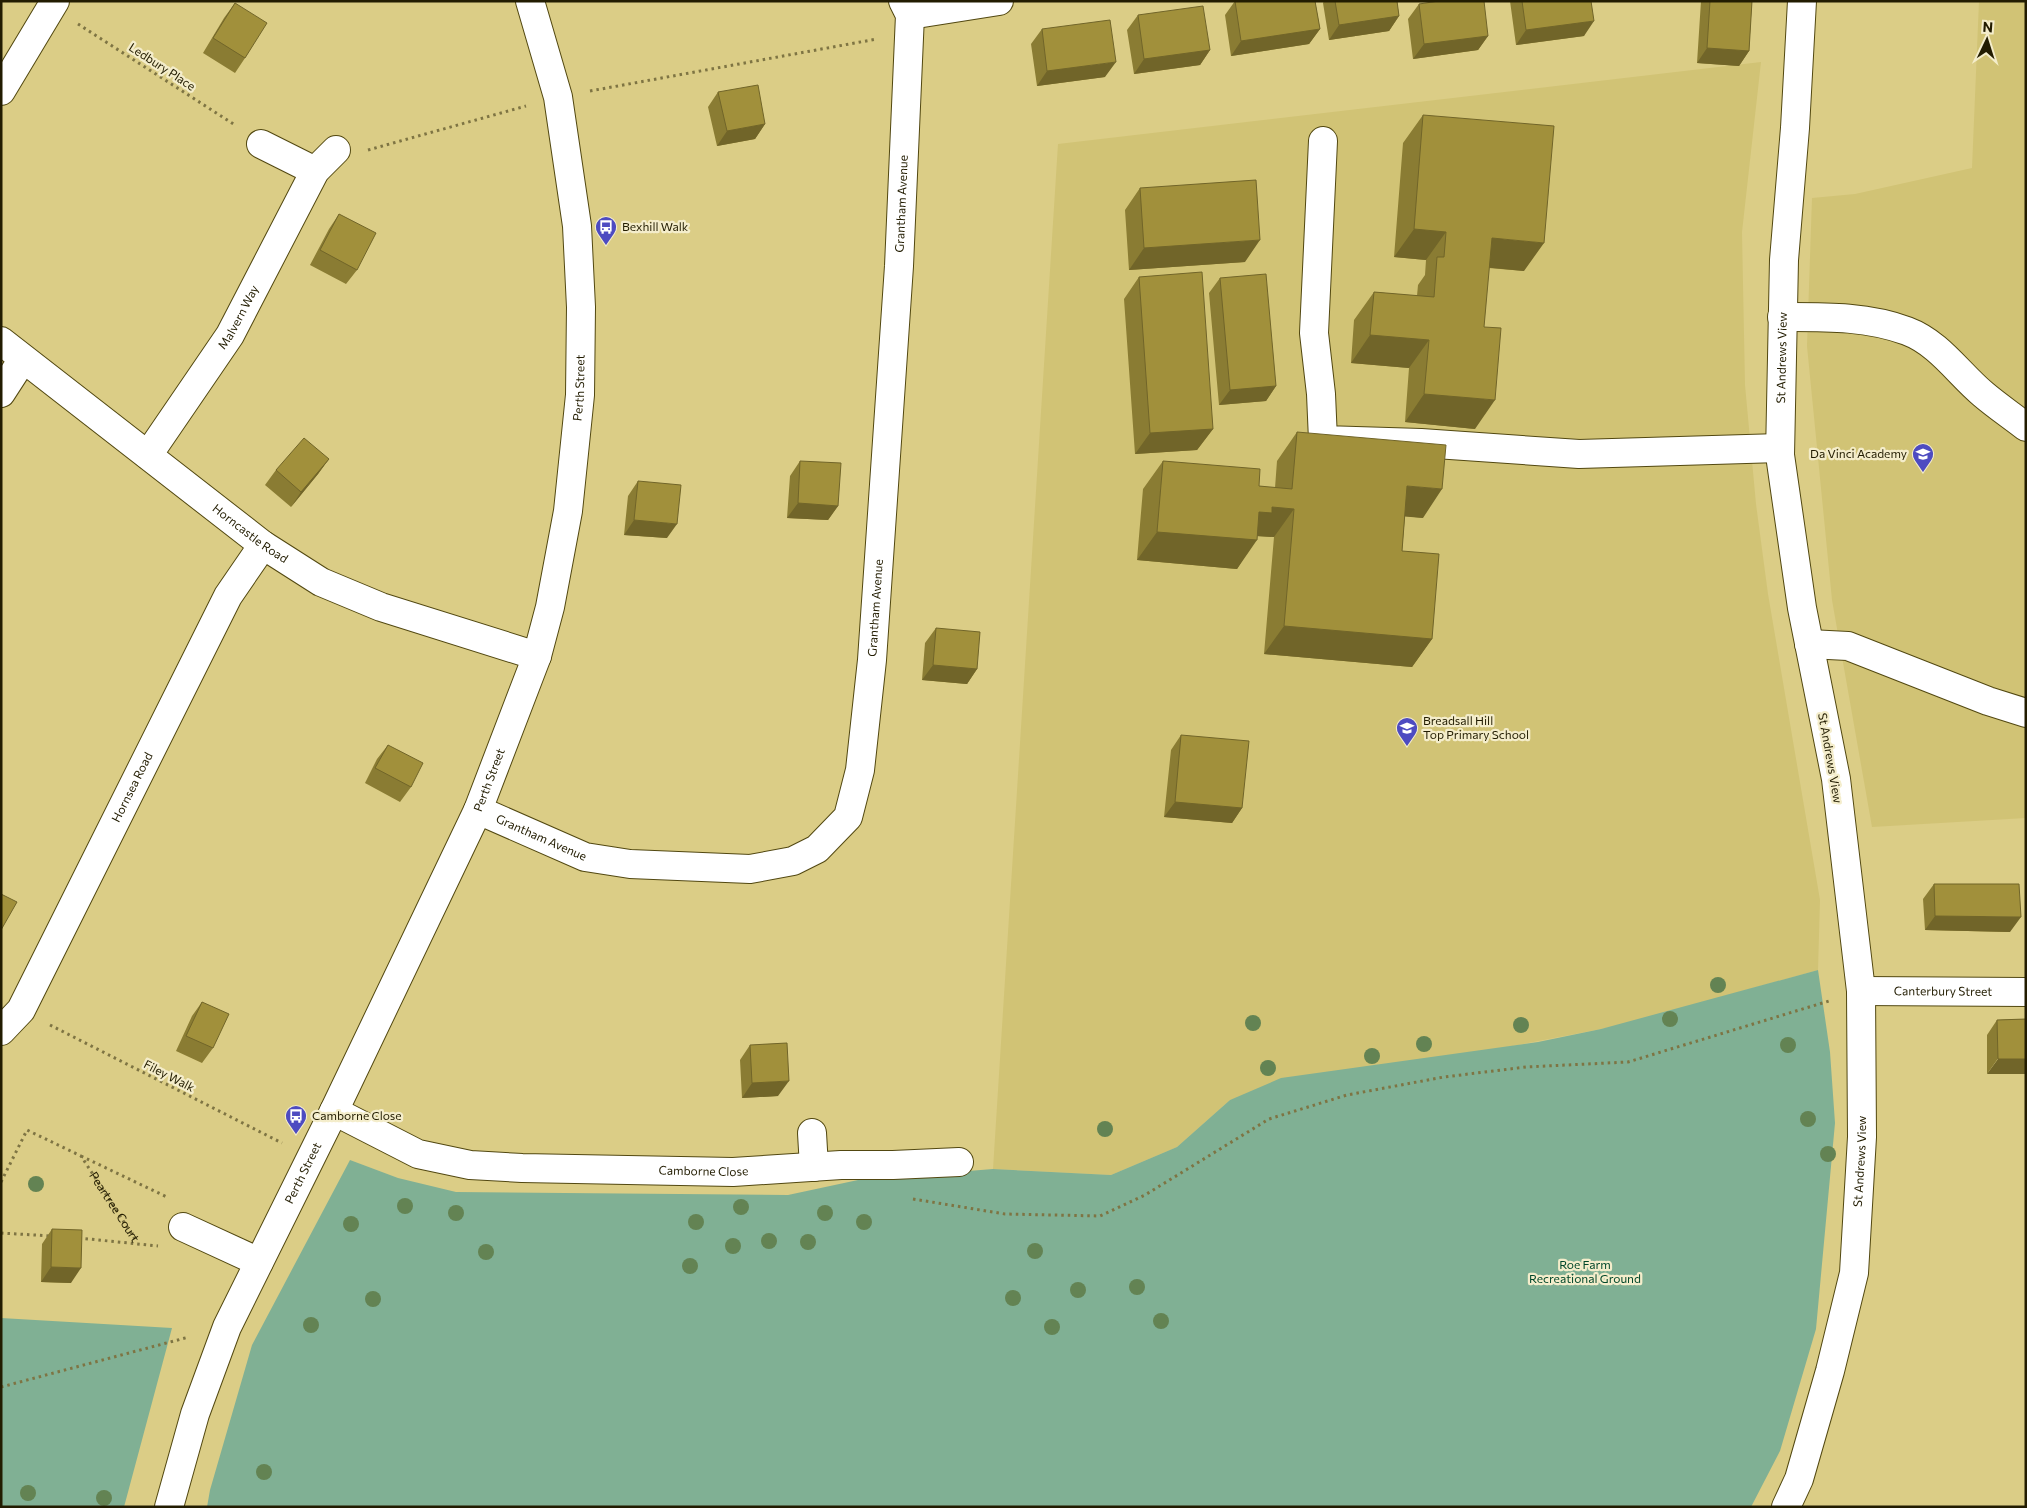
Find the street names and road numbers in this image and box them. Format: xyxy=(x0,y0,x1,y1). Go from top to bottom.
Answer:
street label: Ledbury Place xyxy=(127,39,198,93)
street label: Grantham Avenue xyxy=(892,155,910,253)
street label: Malvern Way xyxy=(214,282,261,351)
street label: St Andrews View xyxy=(1773,311,1789,404)
street label: Perth Street xyxy=(569,354,586,422)
street label: Horncastle Road xyxy=(210,501,291,565)
street label: Grantham Avenue xyxy=(864,559,885,657)
street label: St Andrews View xyxy=(1816,712,1846,804)
street label: Perth Street xyxy=(470,746,507,813)
street label: Hornsea Road xyxy=(108,750,155,824)
street label: Grantham Avenue xyxy=(494,811,589,863)
street label: Canterbury Street xyxy=(1894,983,1992,998)
street label: Filey Walk xyxy=(142,1056,198,1094)
street label: St Andrews View xyxy=(1850,1115,1868,1207)
street label: Perth Street xyxy=(281,1140,323,1206)
street label: Camborne Close xyxy=(658,1163,749,1178)
street label: Peartree Court xyxy=(87,1169,143,1244)

